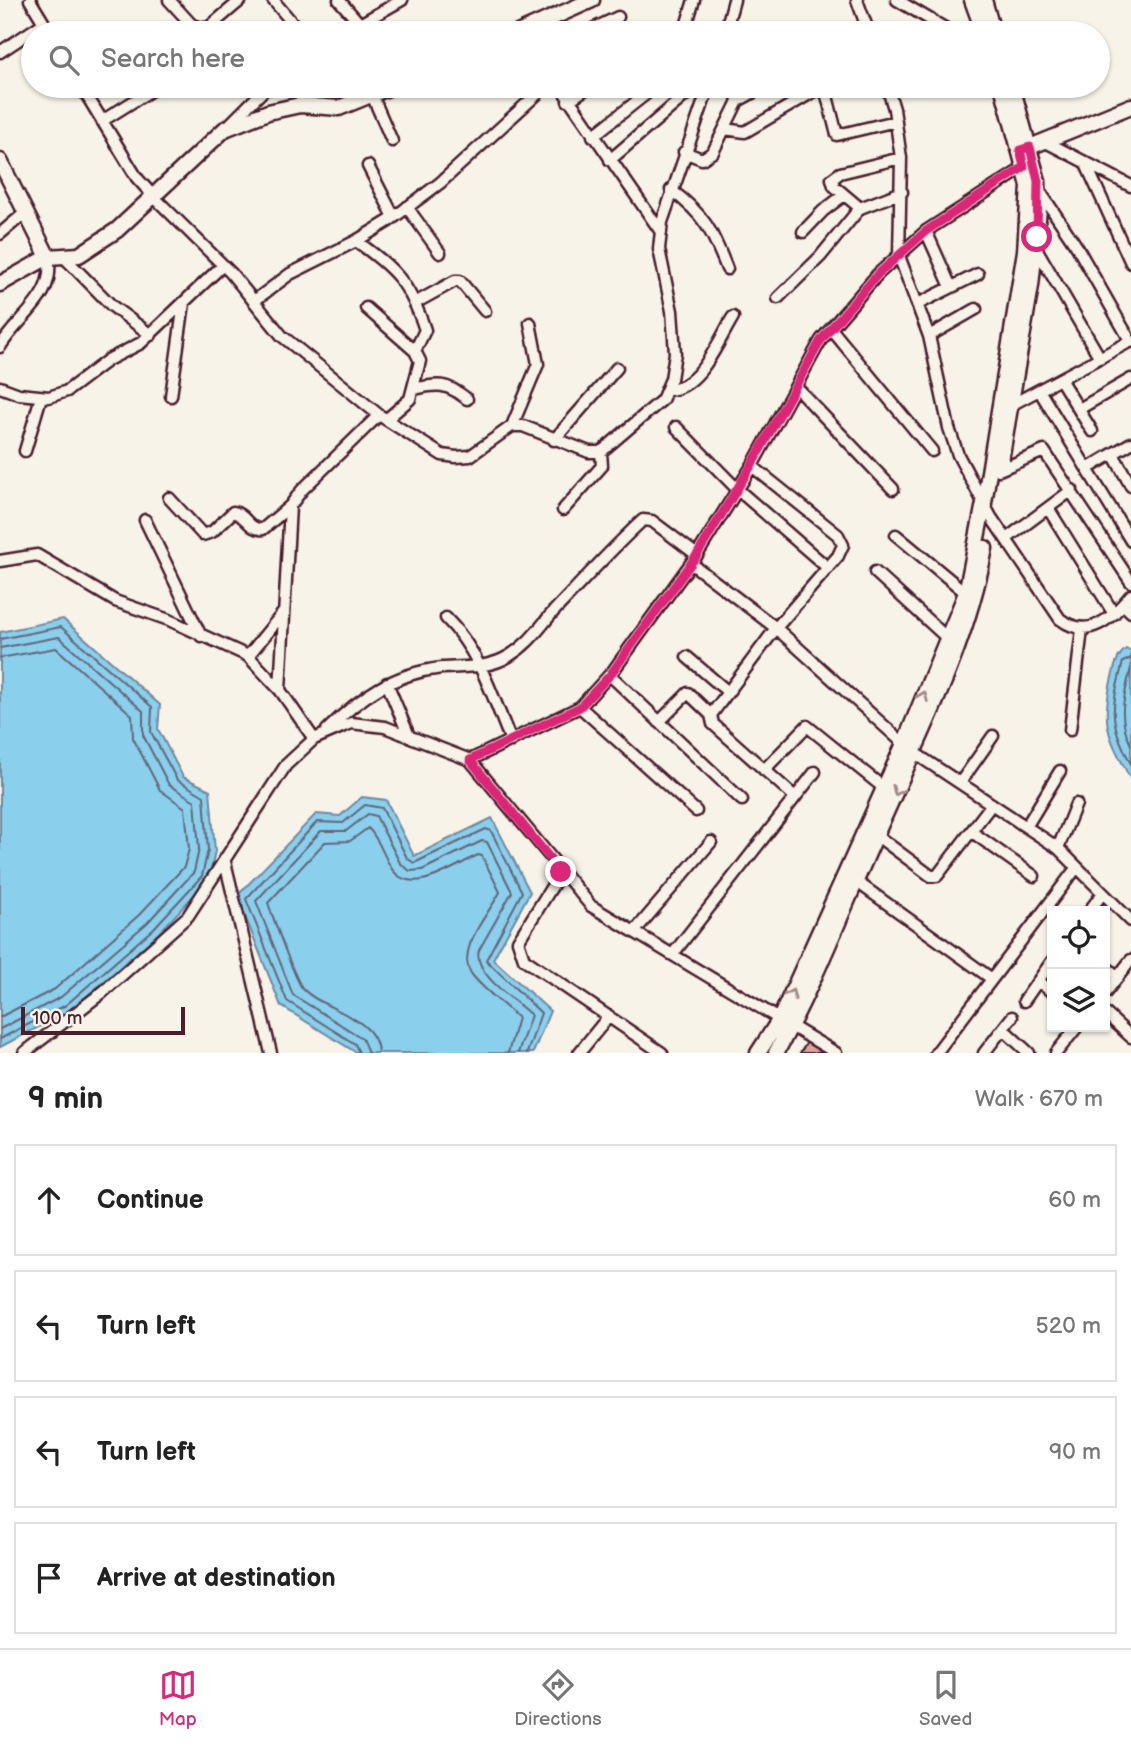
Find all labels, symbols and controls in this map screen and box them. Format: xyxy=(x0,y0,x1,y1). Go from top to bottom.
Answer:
search box xyxy=(21,21,1110,98)
icon: search xyxy=(45,41,83,79)
text: Search here xyxy=(101,44,245,75)
route start xyxy=(1021,221,1052,252)
one-way arrow xyxy=(915,691,929,703)
one-way arrow xyxy=(891,784,905,796)
route end xyxy=(545,856,576,887)
map controls xyxy=(1047,906,1110,1032)
button: locate xyxy=(1047,906,1110,969)
button: layers xyxy=(1047,969,1110,1032)
one-way arrow xyxy=(783,988,797,1001)
scale bar xyxy=(21,1004,186,1036)
text: 100 m xyxy=(32,1007,83,1030)
text: 9 min xyxy=(28,1081,103,1117)
text: Walk · 670 m xyxy=(975,1085,1103,1113)
icon: ahead xyxy=(30,1181,68,1219)
text: Continue xyxy=(97,1185,204,1216)
text: 60 m xyxy=(1048,1186,1101,1214)
icon: left xyxy=(30,1307,68,1345)
text: Turn left xyxy=(97,1311,196,1342)
text: 520 m xyxy=(1035,1312,1101,1340)
icon: left xyxy=(30,1433,68,1471)
text: Turn left xyxy=(97,1437,196,1468)
text: 90 m xyxy=(1049,1438,1101,1466)
icon: arrive xyxy=(30,1559,68,1597)
text: Arrive at destination xyxy=(97,1563,336,1594)
tab: Map xyxy=(159,1666,197,1731)
tab: Directions xyxy=(514,1666,602,1731)
tab: Saved xyxy=(919,1666,972,1731)

